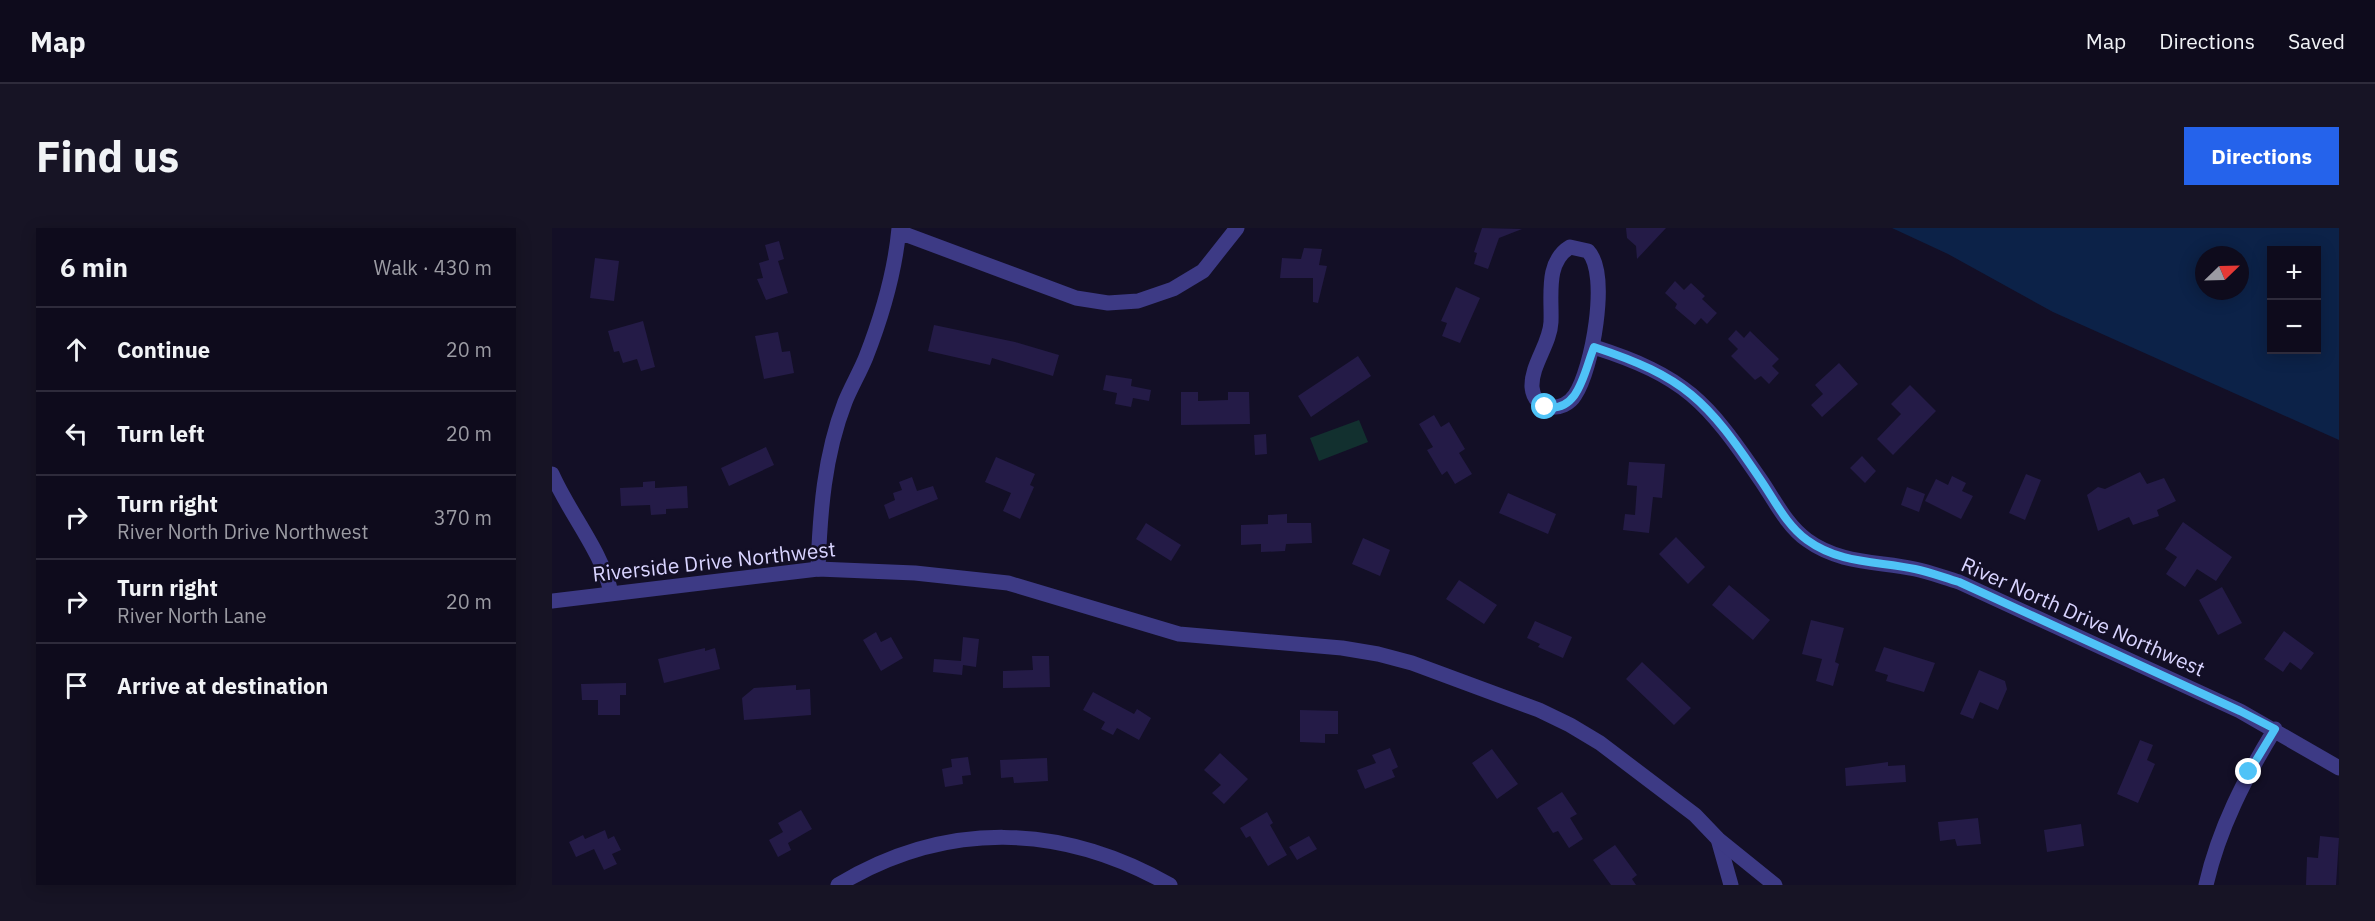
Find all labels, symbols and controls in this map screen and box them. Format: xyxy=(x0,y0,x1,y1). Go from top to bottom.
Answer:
text: Map xyxy=(30,23,86,60)
text: Map xyxy=(2086,27,2126,55)
text: Directions xyxy=(2159,27,2255,55)
text: Saved xyxy=(2288,27,2345,55)
button: Directions xyxy=(2184,127,2339,185)
text: Find us xyxy=(36,129,179,184)
north arrow xyxy=(2195,246,2249,300)
map controls xyxy=(2267,246,2321,354)
button: + xyxy=(2267,246,2321,300)
text: 6 min xyxy=(60,250,128,284)
text: Walk · 430 m xyxy=(374,254,492,281)
button: − xyxy=(2267,300,2321,354)
icon: ahead xyxy=(60,333,93,366)
text: Continue xyxy=(117,335,210,364)
text: 20 m xyxy=(446,336,492,363)
route start xyxy=(1531,393,1557,419)
icon: left xyxy=(60,417,93,450)
text: Turn left xyxy=(117,419,205,448)
text: 20 m xyxy=(446,420,492,447)
text: Turn right xyxy=(117,489,218,518)
icon: right xyxy=(60,501,93,534)
text: 370 m xyxy=(434,504,492,531)
text: River North Drive Northwest xyxy=(117,518,368,545)
street label: Riverside Drive Northwest xyxy=(591,534,837,588)
street label: River North Drive Northwest xyxy=(1957,550,2210,683)
text: Turn right xyxy=(117,573,218,602)
icon: right xyxy=(60,585,93,618)
text: 20 m xyxy=(446,588,492,615)
text: River North Lane xyxy=(117,602,266,629)
icon: arrive xyxy=(60,669,93,702)
text: Arrive at destination xyxy=(117,671,328,700)
route end xyxy=(2235,758,2261,784)

